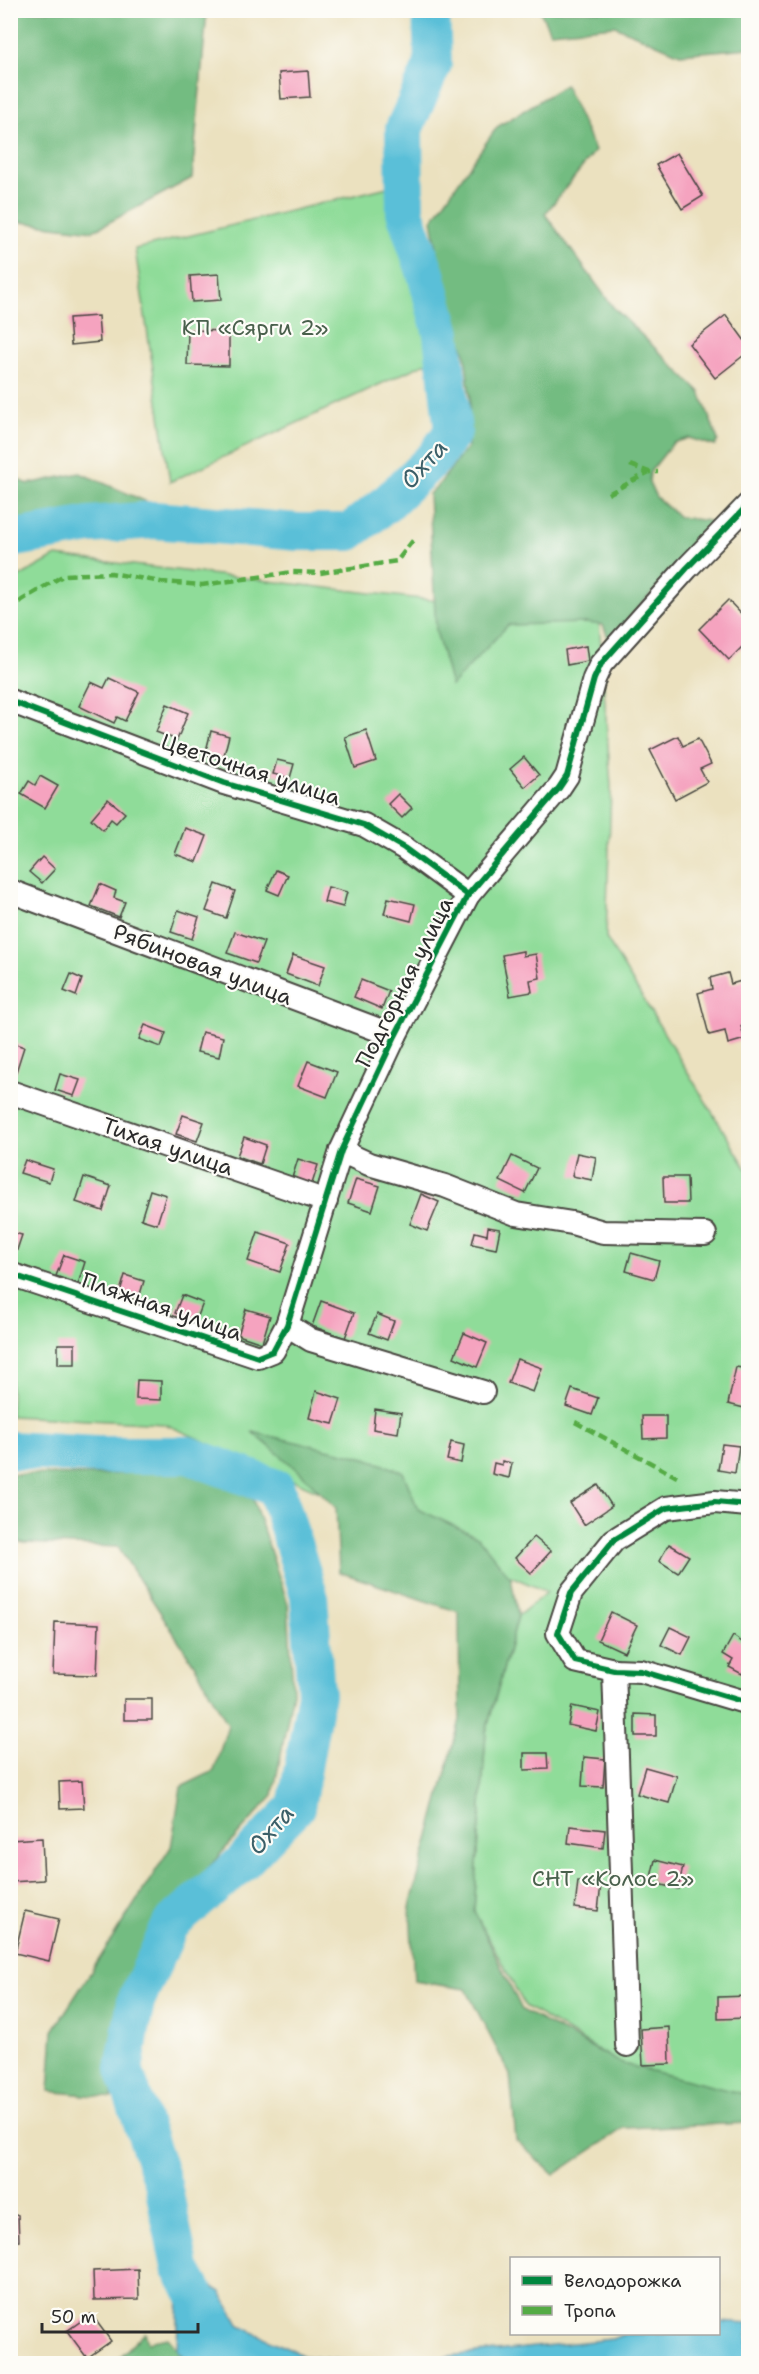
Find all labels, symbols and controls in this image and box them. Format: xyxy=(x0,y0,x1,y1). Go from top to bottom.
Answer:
park label: КП «Сярги 2» xyxy=(181,313,329,342)
water label: Охта xyxy=(393,432,455,496)
street label: Цветочная улица xyxy=(157,727,345,812)
street label: Подгорная улица xyxy=(349,892,460,1072)
street label: Рябиновая улица xyxy=(109,917,297,1012)
street label: Тихая улица xyxy=(98,1111,237,1183)
street label: Пляжная улица xyxy=(78,1265,246,1348)
water label: Охта xyxy=(240,1798,302,1862)
park label: СНТ «Колос 2» xyxy=(532,1864,694,1893)
legend xyxy=(510,2257,720,2335)
text: Велодорожка xyxy=(564,2269,682,2293)
scale bar xyxy=(42,2296,198,2334)
text: Тропа xyxy=(564,2299,616,2323)
text: 50 m xyxy=(51,2305,96,2329)

